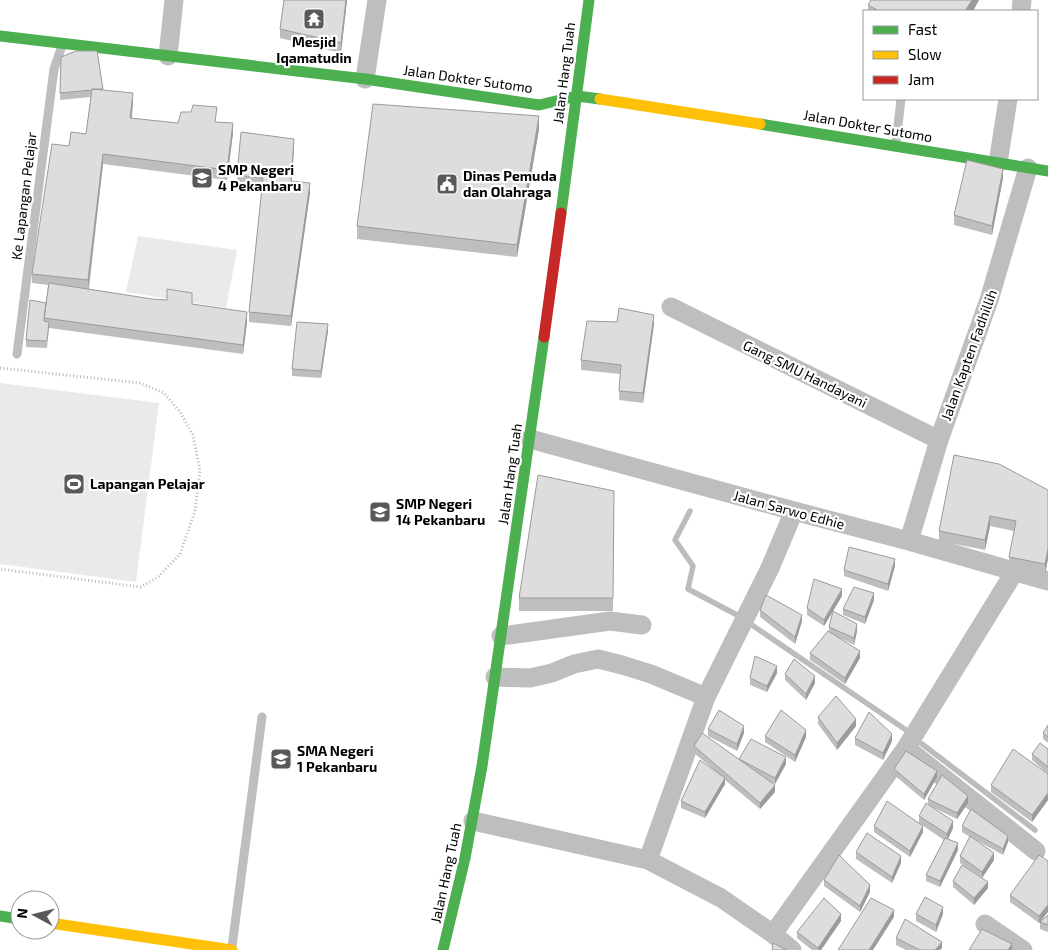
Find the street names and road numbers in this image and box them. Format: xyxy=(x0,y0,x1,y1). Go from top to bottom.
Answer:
street label: Jalan Hang Tuah xyxy=(549,21,578,125)
street label: Jalan Dokter Sutomo xyxy=(402,61,534,96)
street label: Jalan Dokter Sutomo xyxy=(802,106,934,145)
street label: Ke Lapangan Pelajar xyxy=(7,131,40,261)
street label: Jalan Kapten Fadhillih xyxy=(937,287,1000,423)
street label: Gang SMU Handayani xyxy=(741,336,870,411)
street label: Jalan Hang Tuah xyxy=(494,422,525,526)
street label: Jalan Sarwo Edhie xyxy=(732,487,847,533)
street label: Jalan Hang Tuah xyxy=(427,821,464,925)

